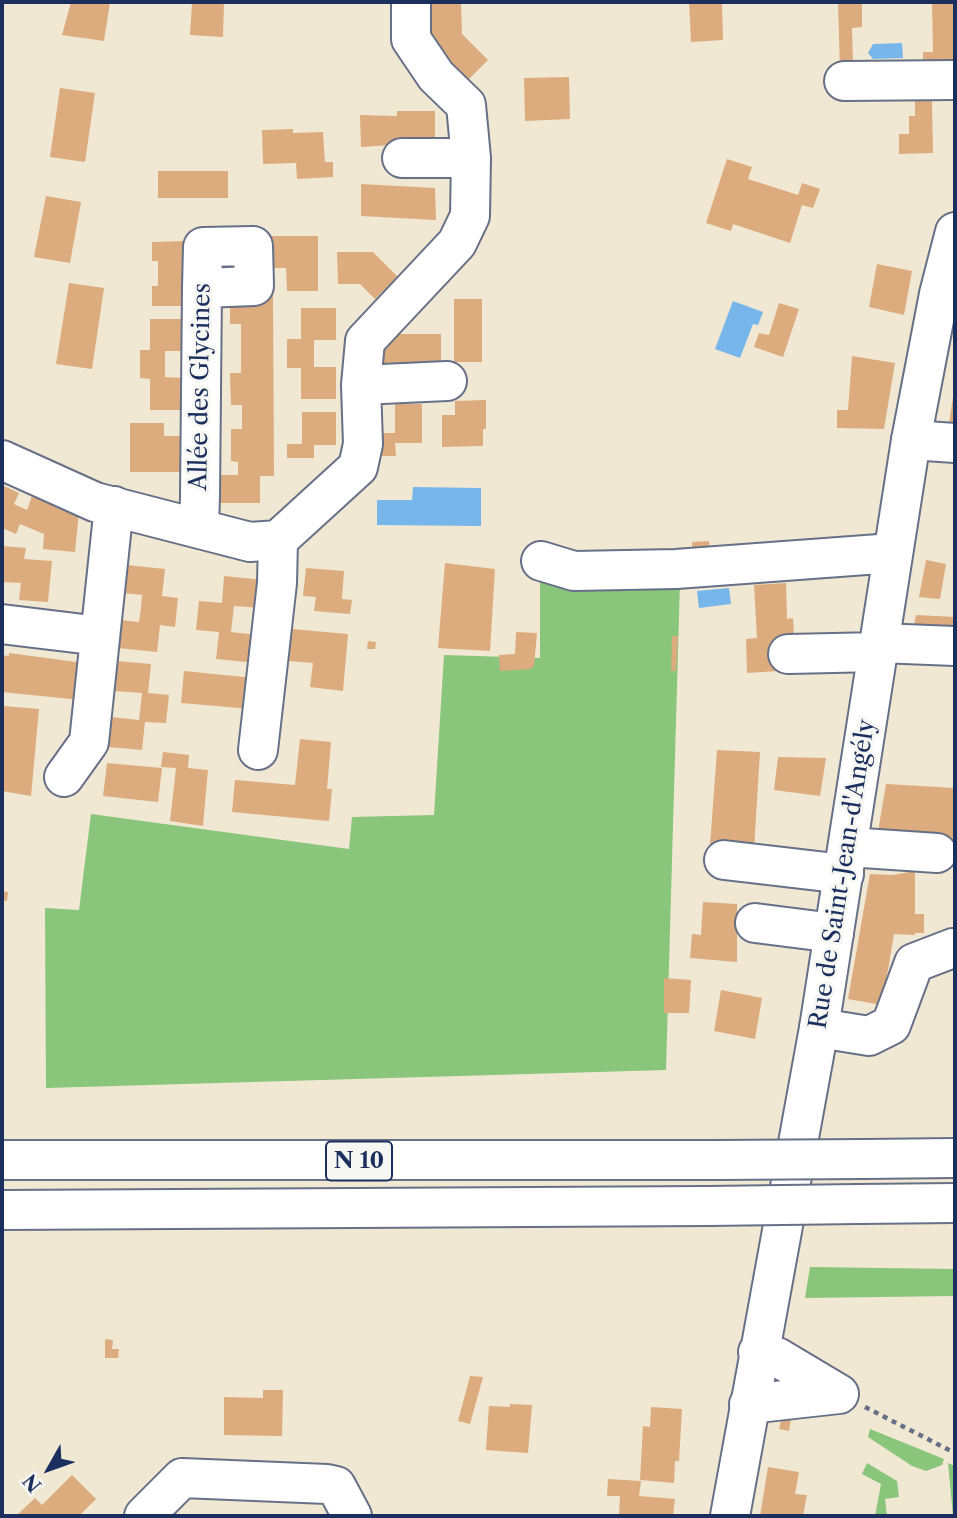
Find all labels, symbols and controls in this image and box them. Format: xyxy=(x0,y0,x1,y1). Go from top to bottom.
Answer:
street label: Allée des Glycines xyxy=(185,283,217,491)
street label: Rue de Saint-Jean-d'Angély xyxy=(804,717,882,1031)
road number: N 10 xyxy=(326,1142,392,1180)
north arrow xyxy=(14,1434,84,1504)
text: N xyxy=(18,1469,47,1497)

